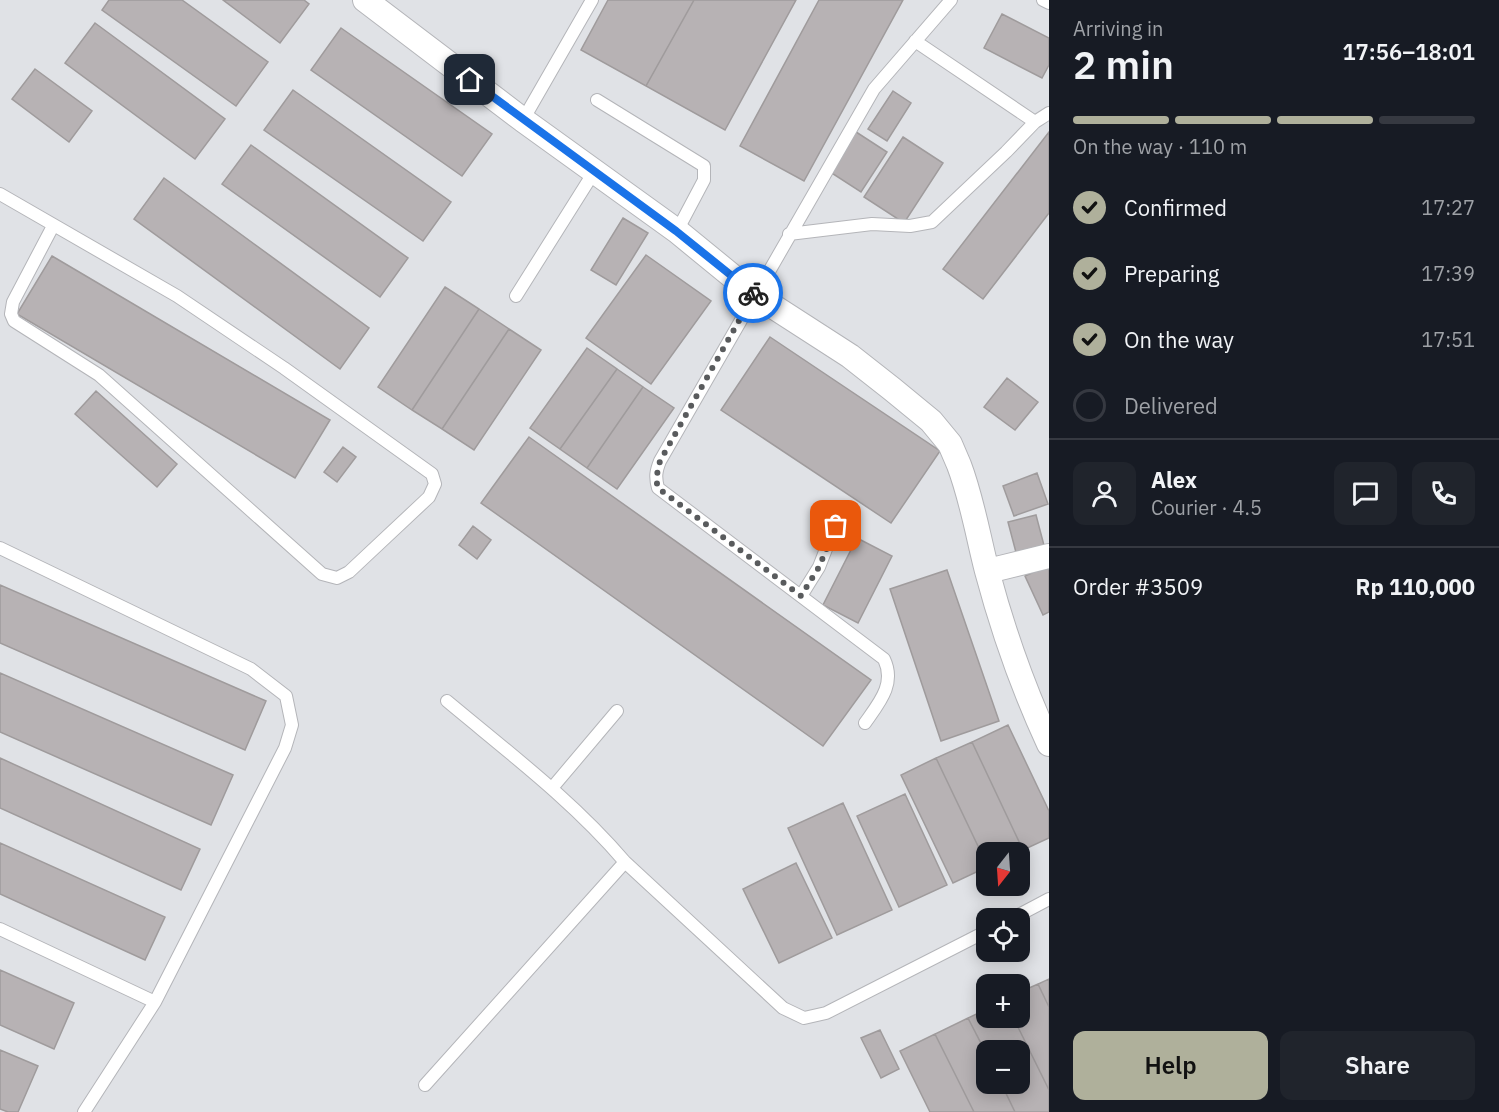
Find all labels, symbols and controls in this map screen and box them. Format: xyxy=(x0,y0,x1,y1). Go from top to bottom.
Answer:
text: Arriving in xyxy=(1073,15,1163,42)
text: 17:56–18:01 xyxy=(1342,37,1475,66)
text: 2 min xyxy=(1073,39,1174,90)
pin xyxy=(444,54,495,105)
icon: home xyxy=(453,63,486,96)
text: On the way · 110 m xyxy=(1073,133,1247,160)
icon: check xyxy=(1073,191,1106,224)
text: Confirmed xyxy=(1124,193,1227,222)
text: 17:27 xyxy=(1421,194,1475,221)
icon: check xyxy=(1073,257,1106,290)
text: Preparing xyxy=(1124,259,1219,288)
text: 17:39 xyxy=(1421,260,1475,287)
courier xyxy=(723,263,783,323)
icon: bike xyxy=(737,277,770,310)
icon: check xyxy=(1073,323,1106,356)
text: On the way xyxy=(1124,325,1234,354)
text: 17:51 xyxy=(1421,326,1475,353)
text: Delivered xyxy=(1124,391,1218,420)
button: person xyxy=(1073,462,1136,525)
button: chat xyxy=(1334,462,1397,525)
button: phone xyxy=(1412,462,1475,525)
text: Alex xyxy=(1151,465,1197,494)
text: Courier · 4.5 xyxy=(1151,494,1262,521)
pin xyxy=(810,500,861,551)
icon: bag xyxy=(819,509,852,542)
text: Order #3509 xyxy=(1073,572,1203,601)
text: Rp 110,000 xyxy=(1356,572,1475,601)
north arrow xyxy=(976,842,1030,896)
map controls xyxy=(976,842,1030,1094)
button: locate xyxy=(976,908,1030,962)
button: + xyxy=(976,974,1030,1028)
button: Help xyxy=(1073,1031,1268,1100)
button: Share xyxy=(1280,1031,1475,1100)
button: − xyxy=(976,1040,1030,1094)

